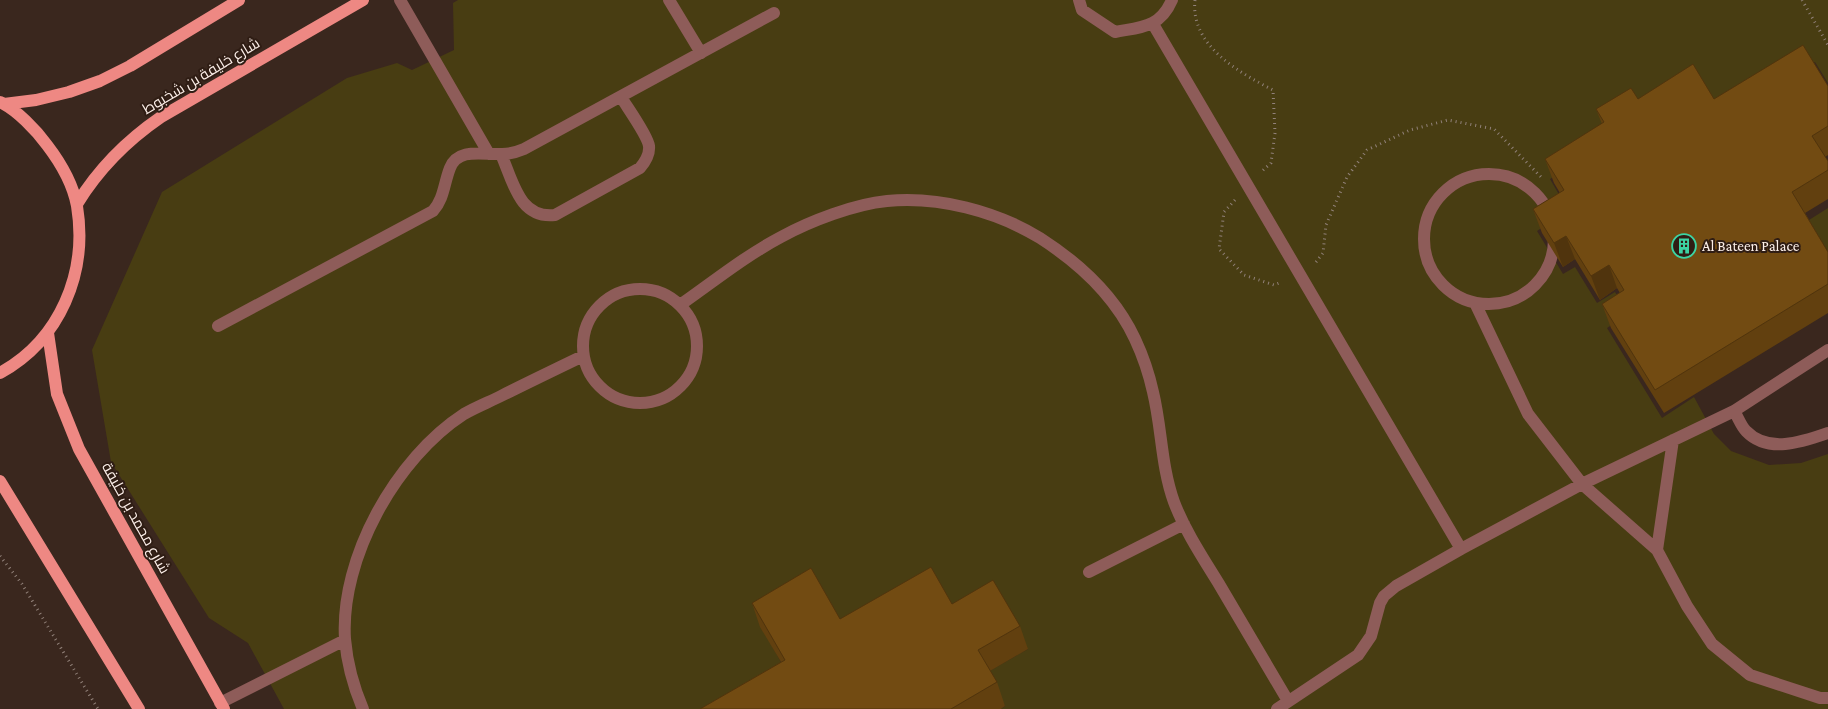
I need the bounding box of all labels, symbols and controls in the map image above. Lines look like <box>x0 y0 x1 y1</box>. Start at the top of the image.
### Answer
street label: شارع خليفة بن شخبوط <box>140 35 264 120</box>
building icon: Al Bateen Palace <box>1671 233 1697 259</box>
place label: Al Bateen Palace <box>1702 238 1800 254</box>
street label: شارع محمد بن خليفة <box>96 460 173 578</box>

